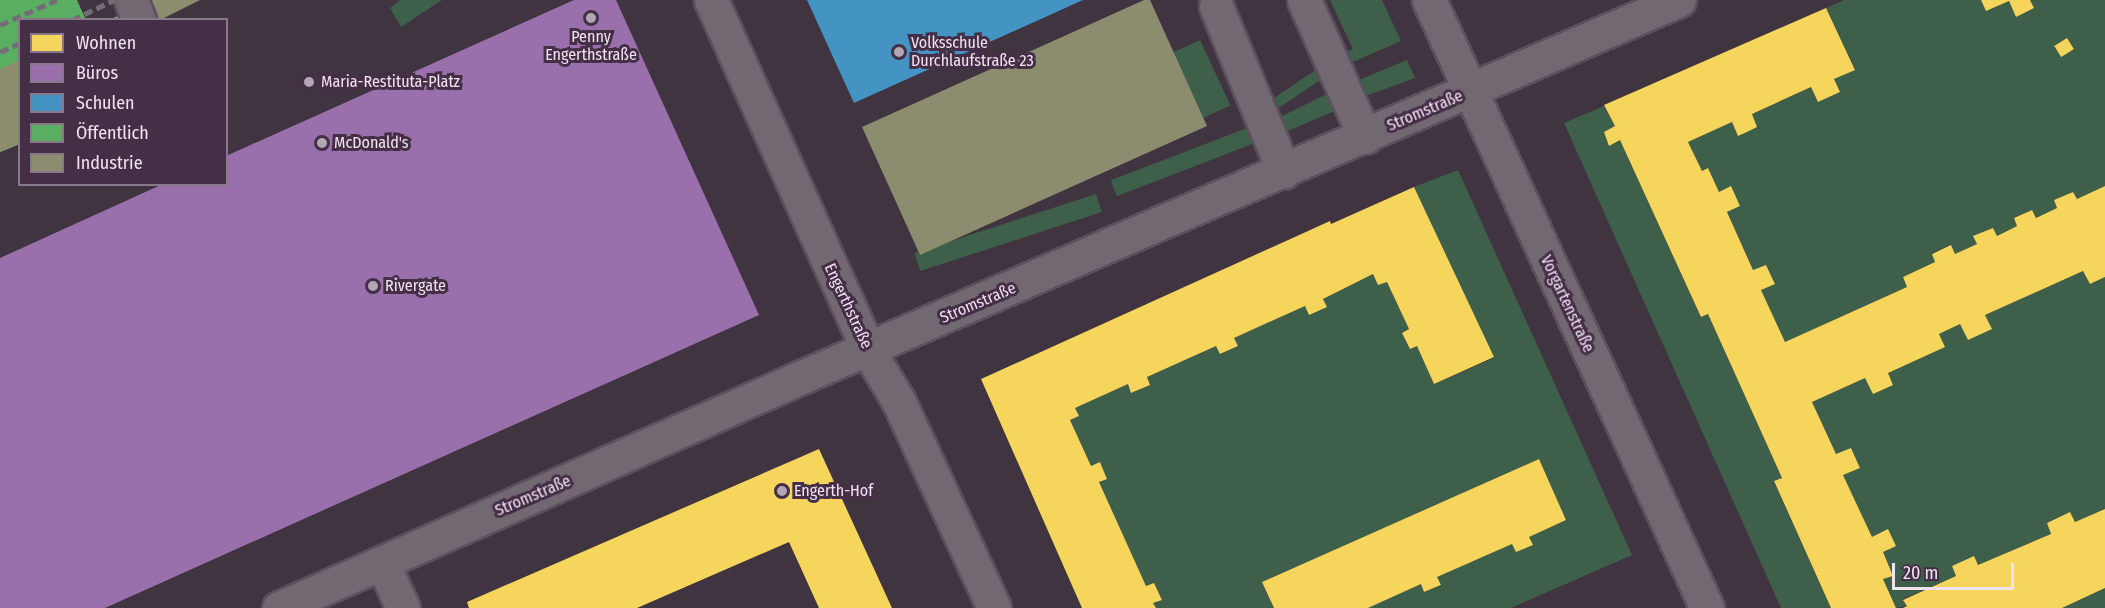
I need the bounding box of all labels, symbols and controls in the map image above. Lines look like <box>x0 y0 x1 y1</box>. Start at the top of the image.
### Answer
marker: Penny Engerthstraße <box>584 11 598 25</box>
legend <box>18 18 228 186</box>
place label: Penny Engerthstraße <box>545 27 637 65</box>
text: Wohnen <box>76 32 136 54</box>
place label: Volksschule Durchlaufstraße 23 <box>911 33 1034 71</box>
marker: Volksschule Durchlaufstraße 23 <box>892 45 906 59</box>
text: Büros <box>76 62 118 84</box>
place label: Maria-Restituta-Platz <box>321 72 460 92</box>
marker: Maria-Restituta-Platz <box>302 75 316 89</box>
street label: Stromstraße <box>1384 86 1466 136</box>
text: Schulen <box>76 92 135 114</box>
text: Öffentlich <box>76 122 149 144</box>
place label: McDonald's <box>334 133 409 153</box>
marker: McDonald's <box>315 136 329 150</box>
text: Industrie <box>76 152 143 174</box>
street label: Vorgartenstraße <box>1536 252 1598 356</box>
street label: Engerthstraße <box>820 260 876 352</box>
place label: Rivergate <box>385 276 446 296</box>
street label: Stromstraße <box>937 278 1019 328</box>
marker: Rivergate <box>366 279 380 293</box>
street label: Stromstraße <box>492 471 574 521</box>
place label: Engerth-Hof <box>794 481 873 501</box>
marker: Engerth-Hof <box>775 484 789 498</box>
scale bar <box>1895 551 2016 589</box>
text: 20 m <box>1903 562 1938 584</box>

